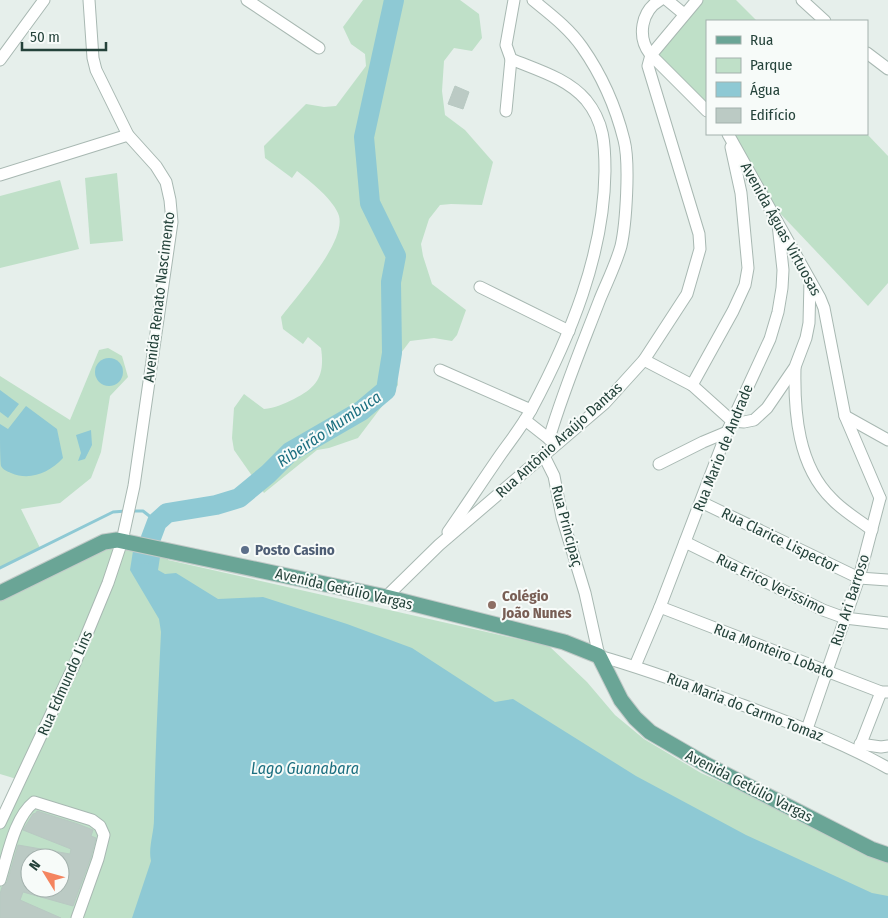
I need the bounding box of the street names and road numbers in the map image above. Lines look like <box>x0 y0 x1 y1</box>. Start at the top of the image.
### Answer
street label: Avenida Águas Virtuosas <box>737 159 825 299</box>
street label: Avenida Renato Nascimento <box>140 211 178 383</box>
street label: Rua Antônio Araújo Dantas <box>492 379 626 501</box>
street label: Rua Mario de Andrade <box>689 382 757 514</box>
street label: Rua Principaç <box>548 483 587 569</box>
street label: Rua Clarice Lispector <box>718 504 842 577</box>
street label: Rua Erico Veríssimo <box>713 550 829 618</box>
street label: Rua Ari Barroso <box>827 552 873 648</box>
street label: Avenida Getúlio Vargas <box>274 564 414 614</box>
street label: Rua Monteiro Lobato <box>711 620 837 682</box>
street label: Rua Edmundo Lins <box>34 628 96 738</box>
street label: Rua Maria do Carmo Tomaz <box>664 669 826 745</box>
street label: Avenida Getúlio Vargas <box>682 746 816 826</box>

